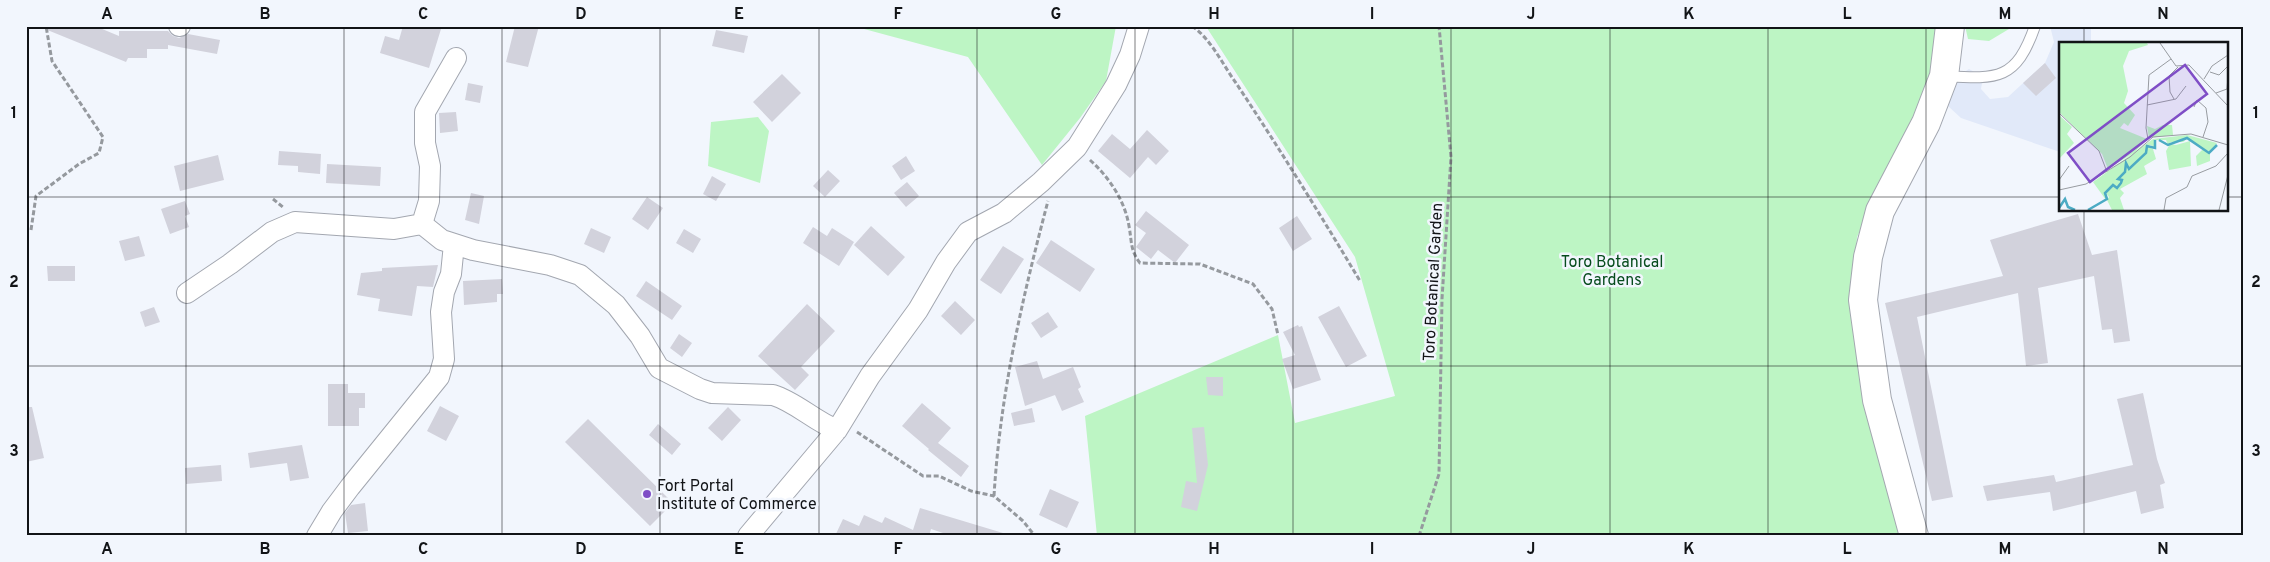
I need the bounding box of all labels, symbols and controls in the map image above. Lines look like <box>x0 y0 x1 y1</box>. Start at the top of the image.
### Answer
text: A <box>101 5 113 25</box>
text: B <box>259 5 271 25</box>
text: C <box>418 5 428 25</box>
text: D <box>575 5 587 25</box>
text: E <box>734 5 744 25</box>
text: F <box>893 5 903 25</box>
text: G <box>1051 5 1061 25</box>
text: H <box>1208 5 1220 25</box>
text: I <box>1370 5 1374 25</box>
text: J <box>1527 5 1535 25</box>
text: K <box>1683 5 1695 25</box>
text: L <box>1842 5 1852 25</box>
text: M <box>1999 5 2011 25</box>
text: N <box>2157 5 2169 25</box>
inset map <box>2059 42 2228 211</box>
text: 1 <box>11 104 17 124</box>
text: 1 <box>2253 104 2259 124</box>
street label: Toro Botanical Garden <box>1420 202 1448 362</box>
park label: Toro Botanical Gardens <box>1561 253 1663 291</box>
text: 2 <box>9 273 19 293</box>
text: 2 <box>2251 273 2261 293</box>
text: 3 <box>9 442 19 462</box>
text: 3 <box>2251 442 2261 462</box>
place label: Fort Portal Institute of Commerce <box>657 477 817 515</box>
marker: Fort Portal Institute of Commerce <box>641 488 653 500</box>
text: A <box>101 540 113 560</box>
text: B <box>259 540 271 560</box>
text: C <box>418 540 428 560</box>
text: D <box>575 540 587 560</box>
text: E <box>734 540 744 560</box>
text: F <box>893 540 903 560</box>
text: G <box>1051 540 1061 560</box>
text: H <box>1208 540 1220 560</box>
text: I <box>1370 540 1374 560</box>
text: J <box>1527 540 1535 560</box>
text: K <box>1683 540 1695 560</box>
text: L <box>1842 540 1852 560</box>
text: M <box>1999 540 2011 560</box>
text: N <box>2157 540 2169 560</box>

